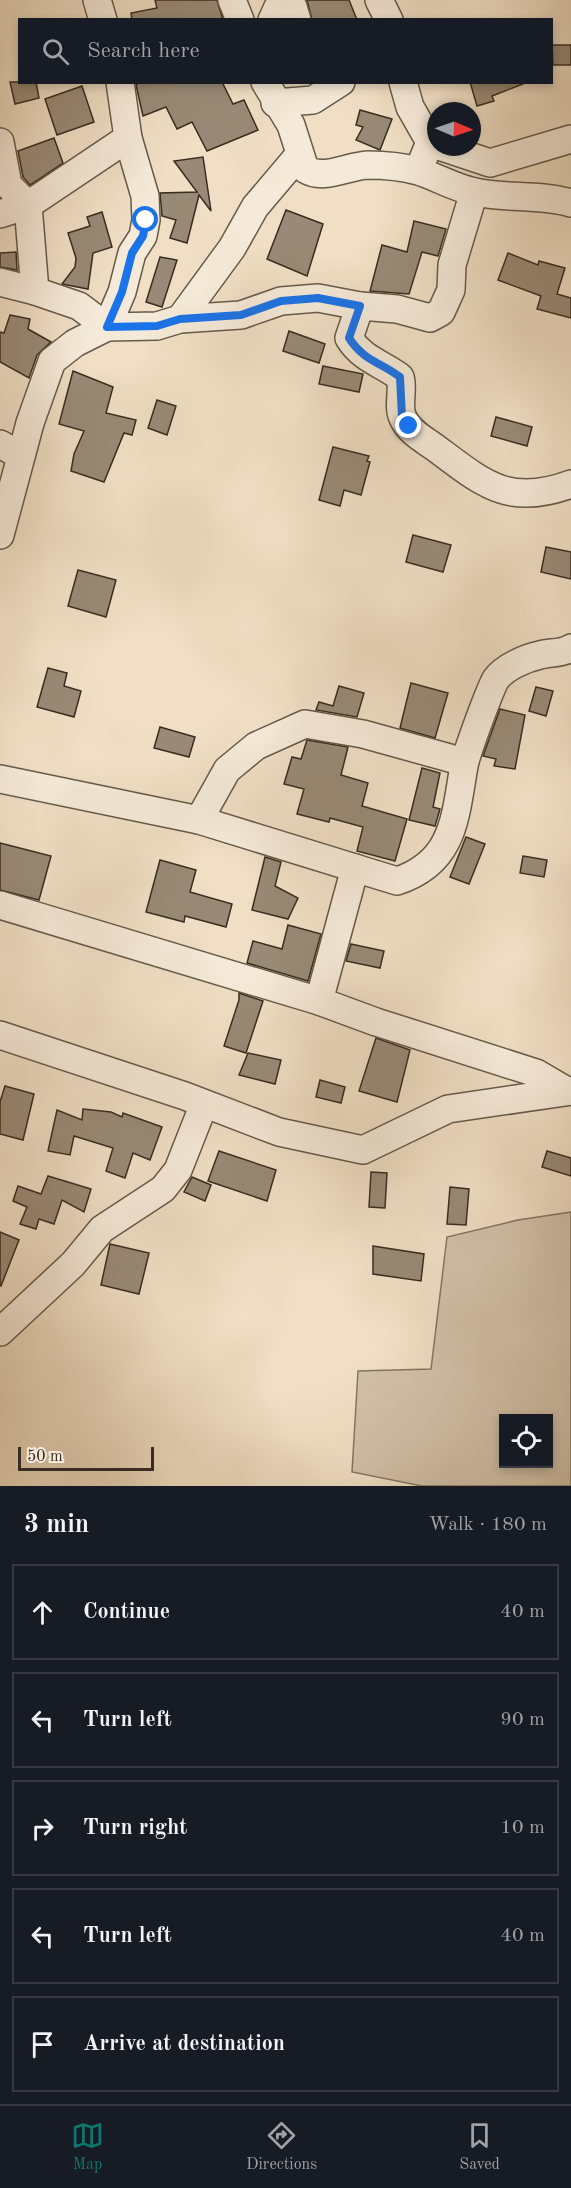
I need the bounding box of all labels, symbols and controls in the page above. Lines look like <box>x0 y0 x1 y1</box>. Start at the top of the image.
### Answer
search box <box>18 18 553 84</box>
icon: search <box>39 35 72 68</box>
text: Search here <box>87 40 200 62</box>
north arrow <box>427 102 481 156</box>
route start <box>132 206 158 232</box>
route end <box>395 412 421 438</box>
map controls <box>499 1414 553 1468</box>
button: locate <box>499 1414 553 1468</box>
scale bar <box>18 1444 154 1472</box>
text: 50 m <box>27 1449 63 1465</box>
text: 3 min <box>24 1512 89 1538</box>
text: Walk · 180 m <box>428 1515 547 1535</box>
icon: ahead <box>26 1596 59 1629</box>
text: Continue <box>83 1601 170 1623</box>
text: 40 m <box>500 1602 545 1622</box>
icon: left <box>26 1704 59 1737</box>
text: Turn left <box>83 1709 172 1731</box>
text: 90 m <box>500 1710 545 1730</box>
icon: right <box>26 1812 59 1845</box>
text: Turn right <box>83 1817 187 1839</box>
text: 10 m <box>500 1818 545 1838</box>
icon: left <box>26 1920 59 1953</box>
text: Turn left <box>83 1925 172 1947</box>
text: 40 m <box>500 1926 545 1946</box>
icon: arrive <box>26 2028 59 2061</box>
text: Arrive at destination <box>83 2033 285 2055</box>
tab: Map <box>71 2119 104 2175</box>
tab: Directions <box>246 2119 317 2175</box>
tab: Saved <box>459 2119 500 2175</box>

